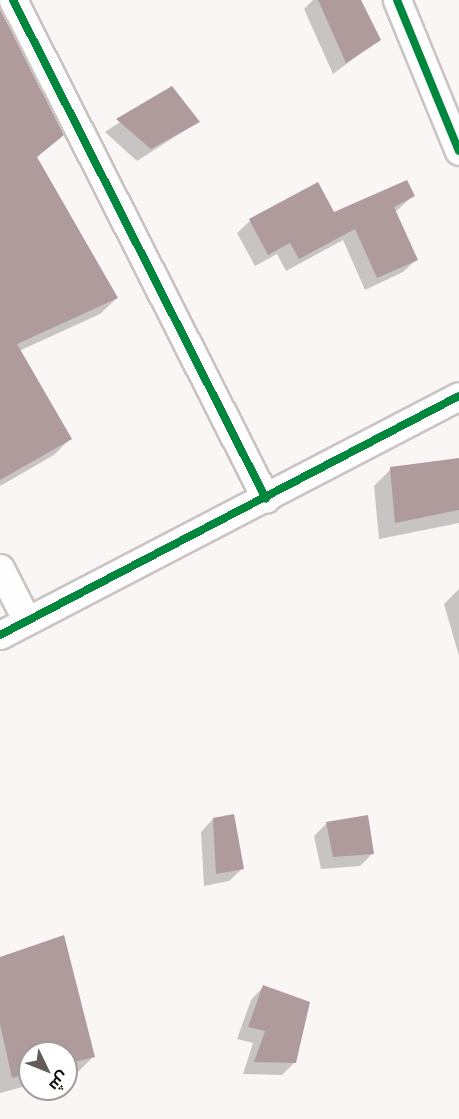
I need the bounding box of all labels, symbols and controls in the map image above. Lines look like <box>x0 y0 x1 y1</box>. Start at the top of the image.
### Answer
north arrow <box>18 1041 78 1101</box>
text: ش <box>45 1068 74 1096</box>

